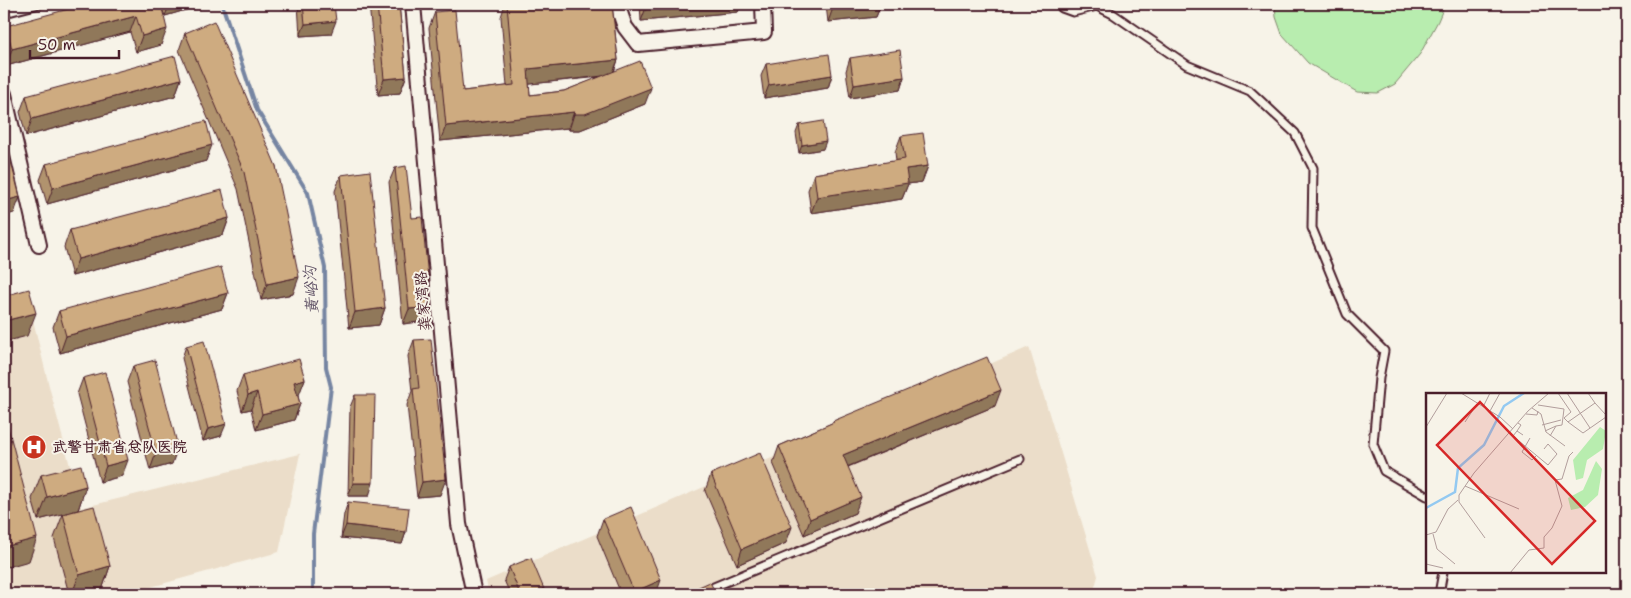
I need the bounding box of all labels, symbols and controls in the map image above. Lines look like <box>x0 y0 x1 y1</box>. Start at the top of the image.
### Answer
scale bar <box>30 28 119 60</box>
text: 50 m <box>38 35 76 55</box>
water label: 黄峪沟 <box>299 263 323 315</box>
street label: 龚家湾路 <box>410 270 436 332</box>
inset map <box>1426 393 1606 573</box>
hospital icon: 武警甘肃省总队医院 <box>21 434 47 460</box>
place label: 武警甘肃省总队医院 <box>52 437 187 457</box>

